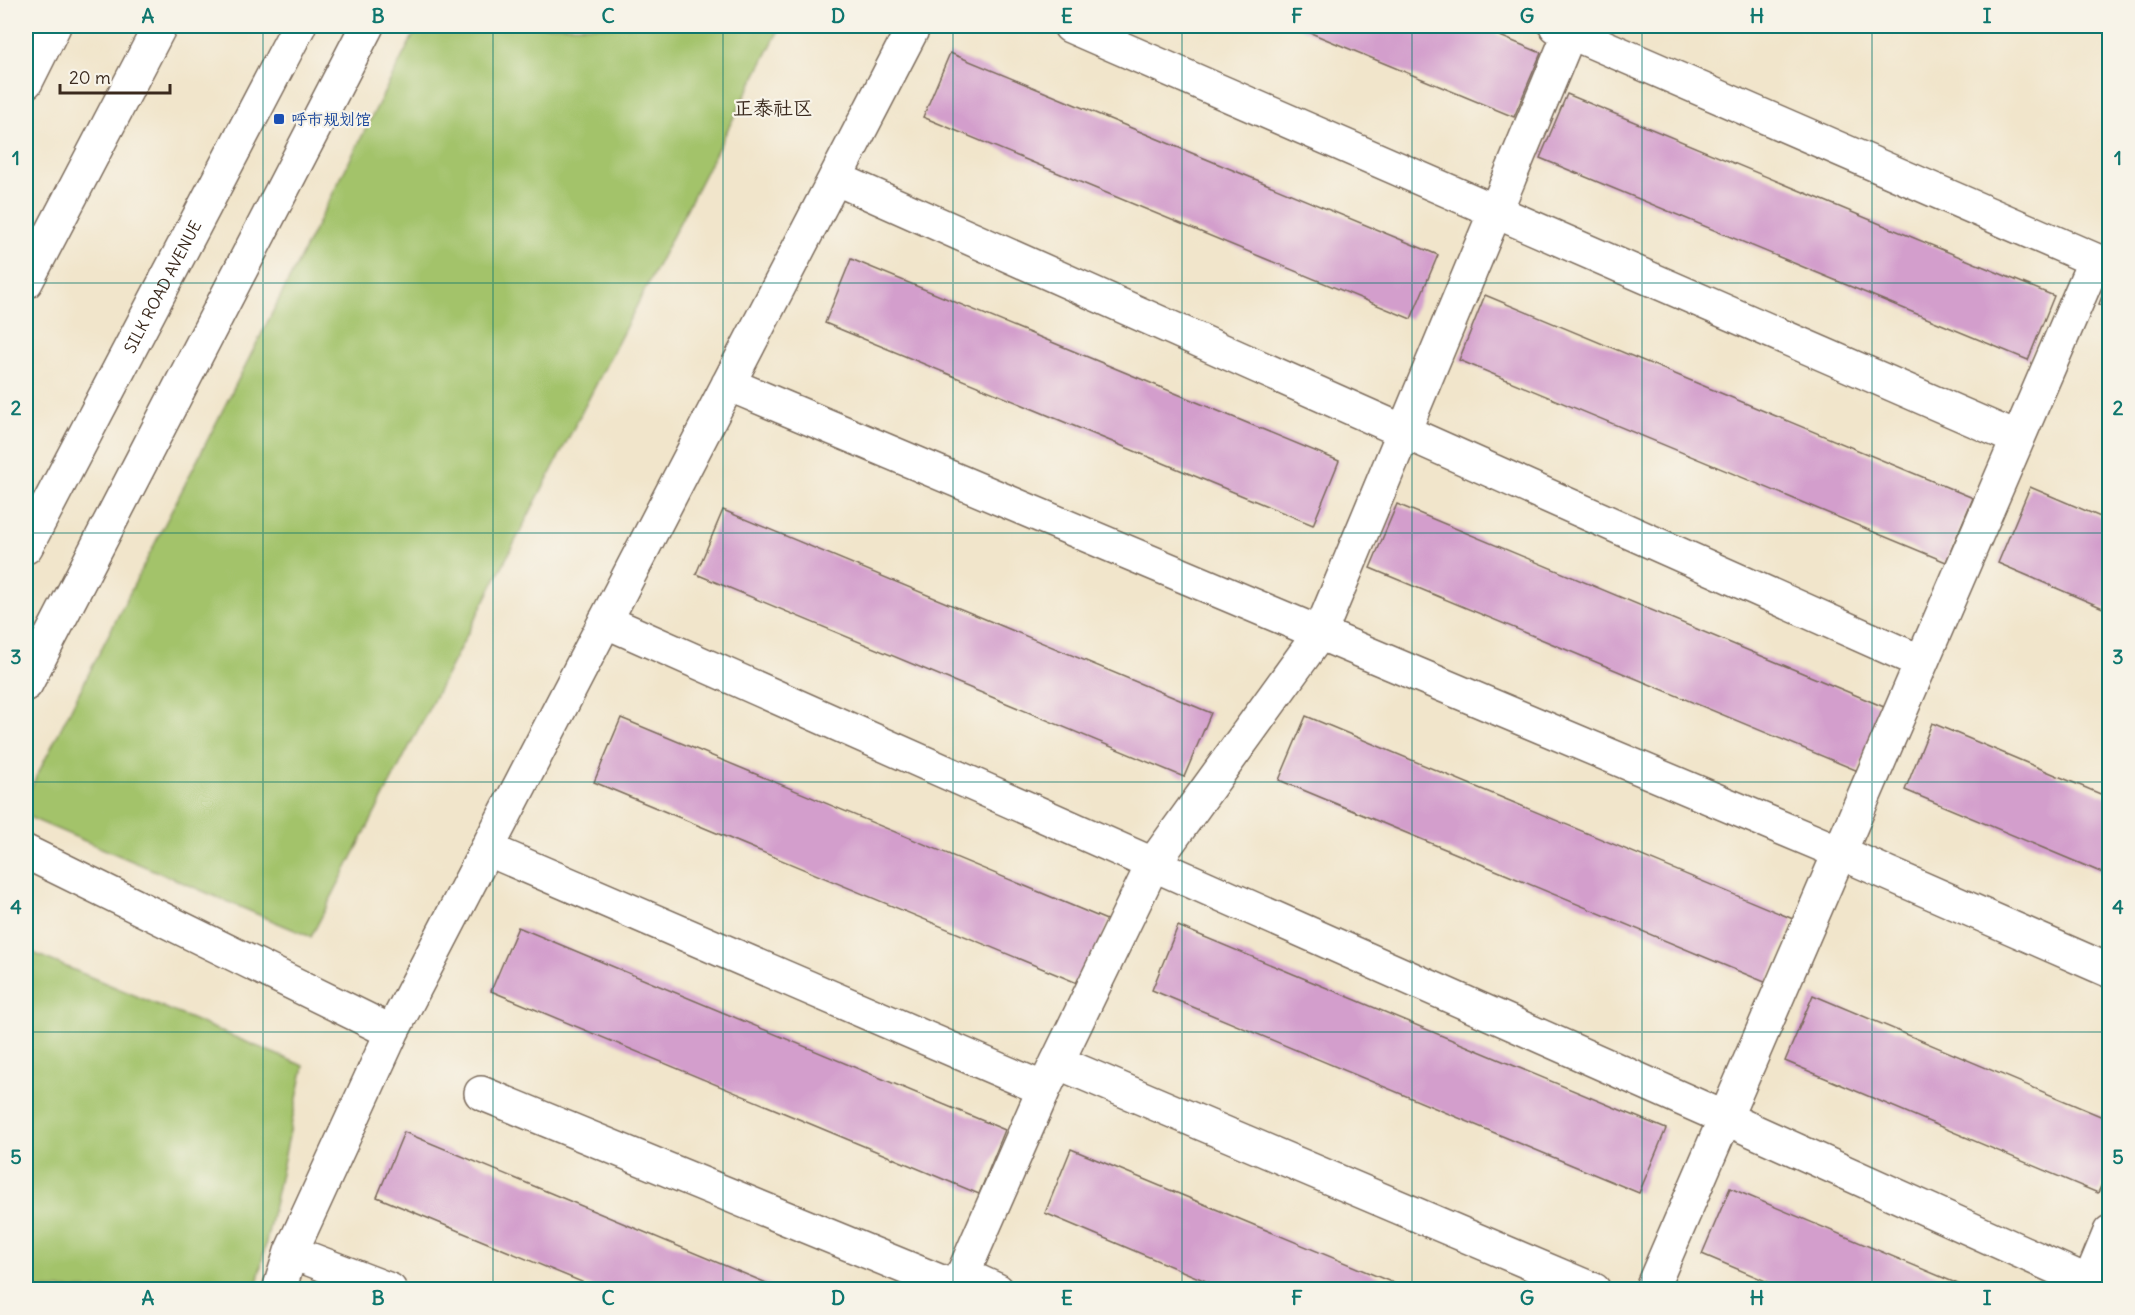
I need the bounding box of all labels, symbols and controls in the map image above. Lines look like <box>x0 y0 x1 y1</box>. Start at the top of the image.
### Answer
text: A <box>142 3 155 28</box>
text: B <box>371 3 385 28</box>
text: C <box>601 3 615 28</box>
text: D <box>831 3 845 28</box>
text: E <box>1061 3 1073 28</box>
text: F <box>1291 3 1303 28</box>
text: G <box>1520 3 1534 28</box>
text: H <box>1750 3 1764 28</box>
text: I <box>1983 3 1992 28</box>
scale bar <box>60 57 170 95</box>
text: 20 m <box>69 66 111 89</box>
district label: 正泰社区 <box>733 95 813 120</box>
place label: 呼市规划馆 <box>291 109 371 129</box>
marker: 呼市规划馆 <box>272 112 286 126</box>
text: 1 <box>12 145 20 170</box>
text: 1 <box>2114 145 2122 170</box>
street label: SILK ROAD AVENUE <box>120 217 205 356</box>
text: 2 <box>11 395 22 420</box>
text: 2 <box>2113 395 2124 420</box>
text: 3 <box>10 644 22 669</box>
text: 3 <box>2112 644 2124 669</box>
text: 4 <box>10 894 22 919</box>
text: 4 <box>2112 894 2124 919</box>
text: 5 <box>10 1144 22 1169</box>
text: 5 <box>2112 1144 2124 1169</box>
text: A <box>142 1285 155 1310</box>
text: B <box>371 1285 385 1310</box>
text: C <box>601 1285 615 1310</box>
text: D <box>831 1285 845 1310</box>
text: E <box>1061 1285 1073 1310</box>
text: F <box>1291 1285 1303 1310</box>
text: G <box>1520 1285 1534 1310</box>
text: H <box>1750 1285 1764 1310</box>
text: I <box>1983 1285 1992 1310</box>

